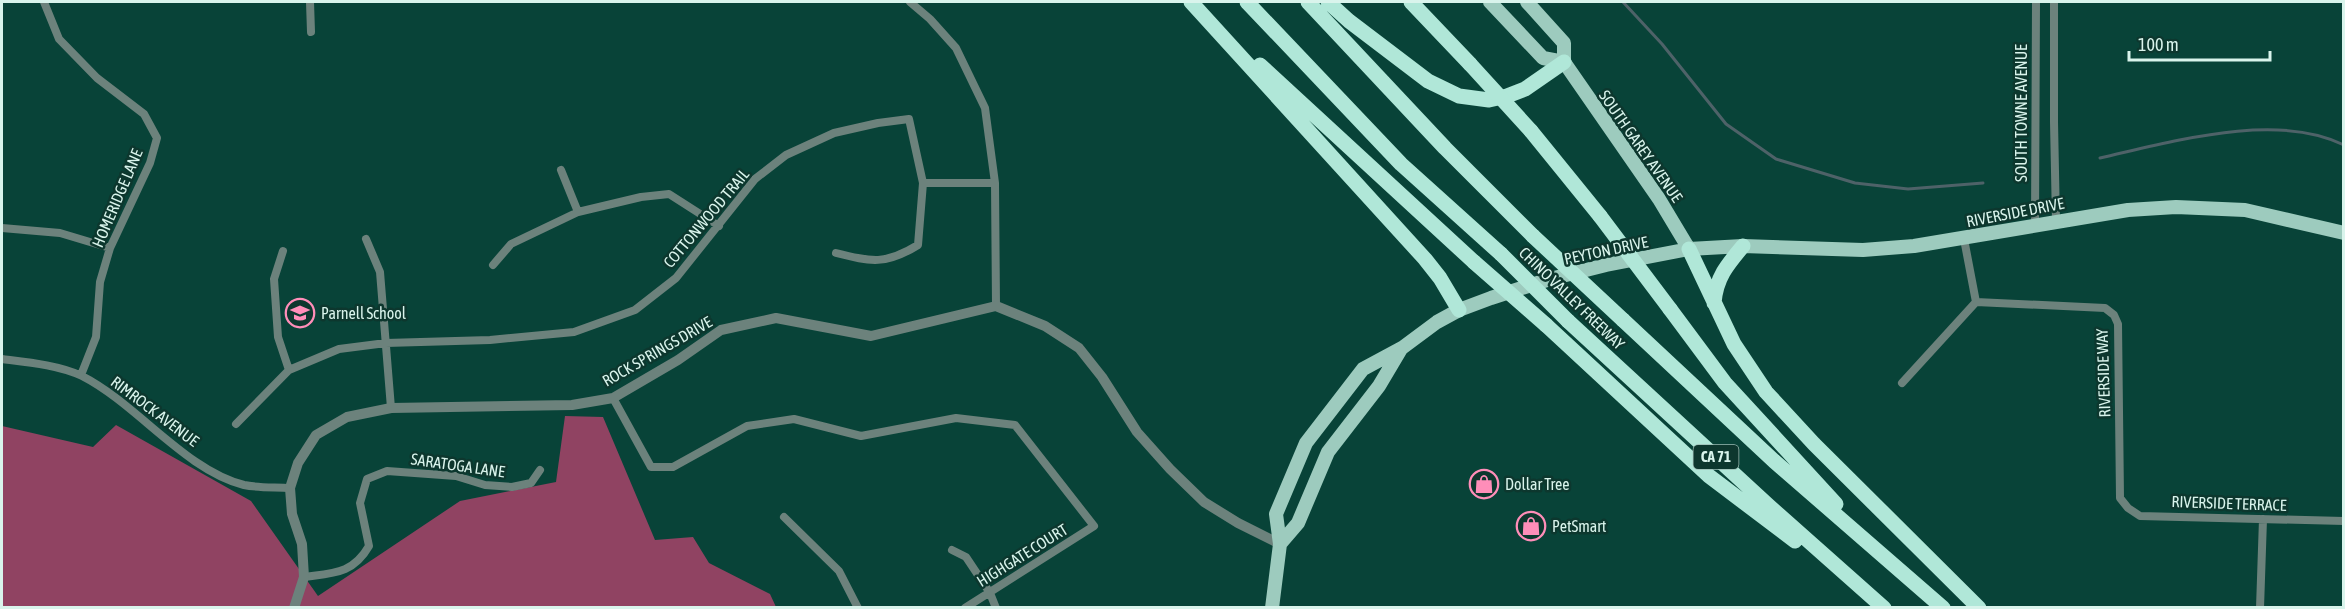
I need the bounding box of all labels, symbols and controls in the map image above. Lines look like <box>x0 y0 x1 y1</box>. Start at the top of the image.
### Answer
scale bar <box>2129 24 2270 62</box>
text: 100 m <box>2138 34 2179 55</box>
street label: SOUTH TOWNE AVENUE <box>2012 44 2030 182</box>
street label: SOUTH GAREY AVENUE <box>1596 87 1686 206</box>
street label: HOMERIDGE LANE <box>88 146 146 250</box>
street label: COTTONWOOD TRAIL <box>660 165 753 271</box>
street label: RIVERSIDE DRIVE <box>1965 194 2066 230</box>
street label: PEYTON DRIVE <box>1562 232 1650 268</box>
street label: CHINO VALLEY FREEWAY <box>1516 243 1629 353</box>
school or university icon: Parnell School <box>284 297 316 329</box>
place label: Parnell School <box>321 304 407 322</box>
street label: ROCK SPRINGS DRIVE <box>599 312 715 390</box>
street label: RIVERSIDE WAY <box>2092 327 2114 418</box>
street label: RIMROCK AVENUE <box>108 372 203 450</box>
road number: CA 71 <box>1694 445 1738 469</box>
street label: SARATOGA LANE <box>410 450 506 481</box>
shop icon: Dollar Tree <box>1468 468 1500 500</box>
place label: Dollar Tree <box>1505 475 1570 493</box>
street label: RIVERSIDE TERRACE <box>2171 492 2287 514</box>
shop icon: PetSmart <box>1515 510 1547 542</box>
place label: PetSmart <box>1552 517 1607 535</box>
street label: HIGHGATE COURT <box>973 520 1071 590</box>

